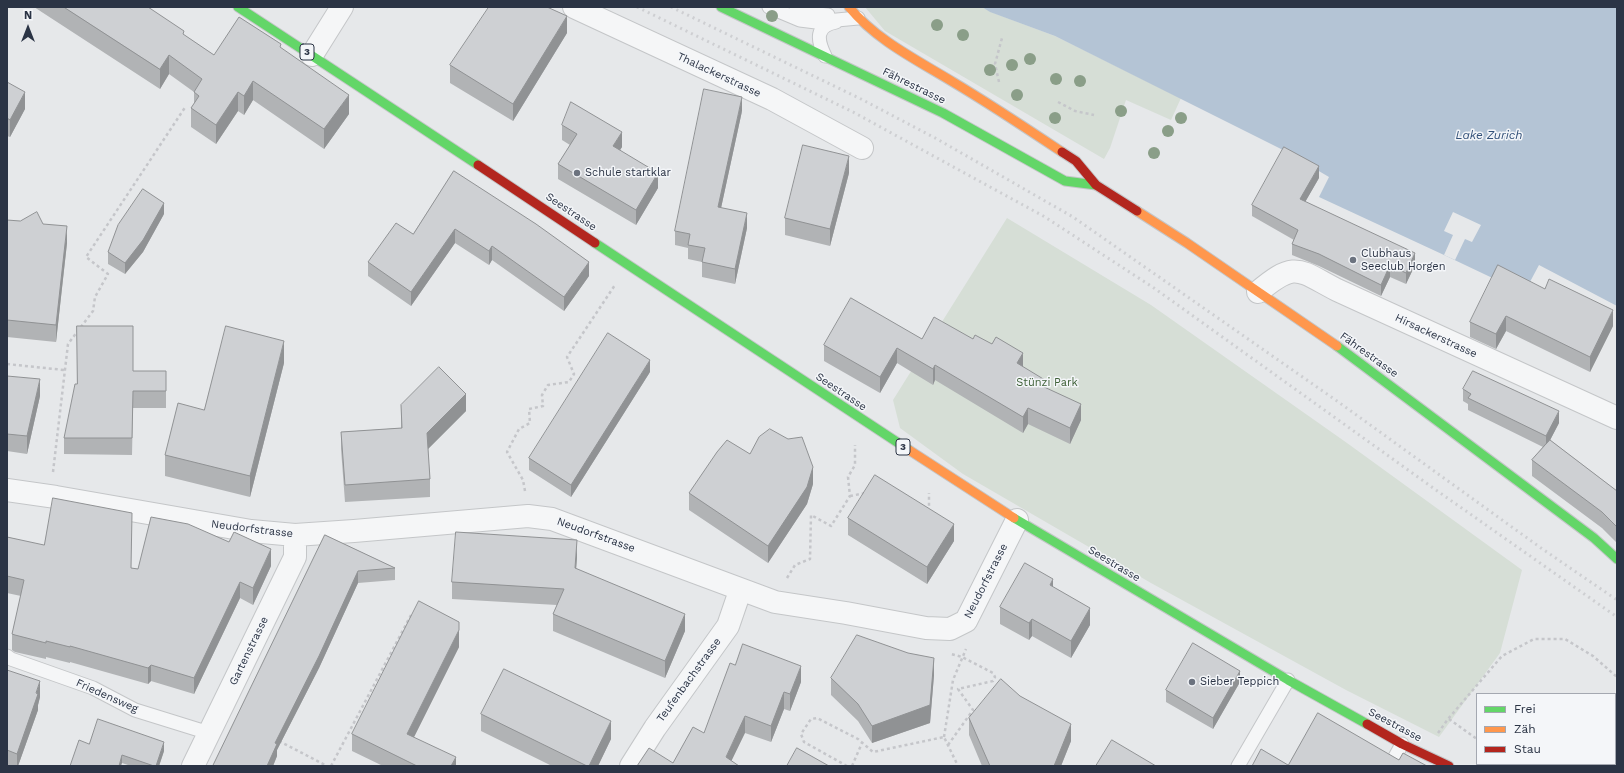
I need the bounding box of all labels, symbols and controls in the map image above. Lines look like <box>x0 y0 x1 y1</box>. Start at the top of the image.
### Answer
north arrow <box>8 8 48 48</box>
text: N <box>24 9 32 22</box>
road number: 3 <box>300 44 314 60</box>
street label: Thalackerstrasse <box>675 50 763 100</box>
street label: Fährestrasse <box>880 65 948 107</box>
water label: Lake Zurich <box>1456 128 1522 142</box>
place label: Schule startklar <box>585 166 671 180</box>
marker: Schule startklar <box>572 168 582 178</box>
street label: Seestrasse <box>543 190 599 234</box>
place label: Clubhaus Seeclub Horgen <box>1361 247 1446 273</box>
marker: Clubhaus Seeclub Horgen <box>1348 255 1358 265</box>
street label: Hirsackerstrasse <box>1393 311 1479 361</box>
street label: Fährestrasse <box>1337 329 1401 381</box>
street label: Seestrasse <box>813 370 869 414</box>
park label: Stünzi Park <box>1016 376 1078 390</box>
road number: 3 <box>896 439 910 455</box>
street label: Neudorfstrasse <box>555 515 637 555</box>
street label: Neudorfstrasse <box>210 517 294 541</box>
street label: Neudorfstrasse <box>961 541 1011 621</box>
street label: Seestrasse <box>1085 543 1143 585</box>
street label: Gartenstrasse <box>227 614 271 688</box>
street label: Teufenbachstrasse <box>654 635 724 725</box>
place label: Sieber Teppich <box>1200 675 1279 689</box>
street label: Friedensweg <box>74 676 140 716</box>
marker: Sieber Teppich <box>1187 677 1197 687</box>
legend <box>1476 693 1616 765</box>
text: Frei <box>1514 702 1536 716</box>
street label: Seestrasse <box>1366 705 1424 745</box>
text: Zäh <box>1514 722 1536 736</box>
text: Stau <box>1514 742 1541 756</box>

